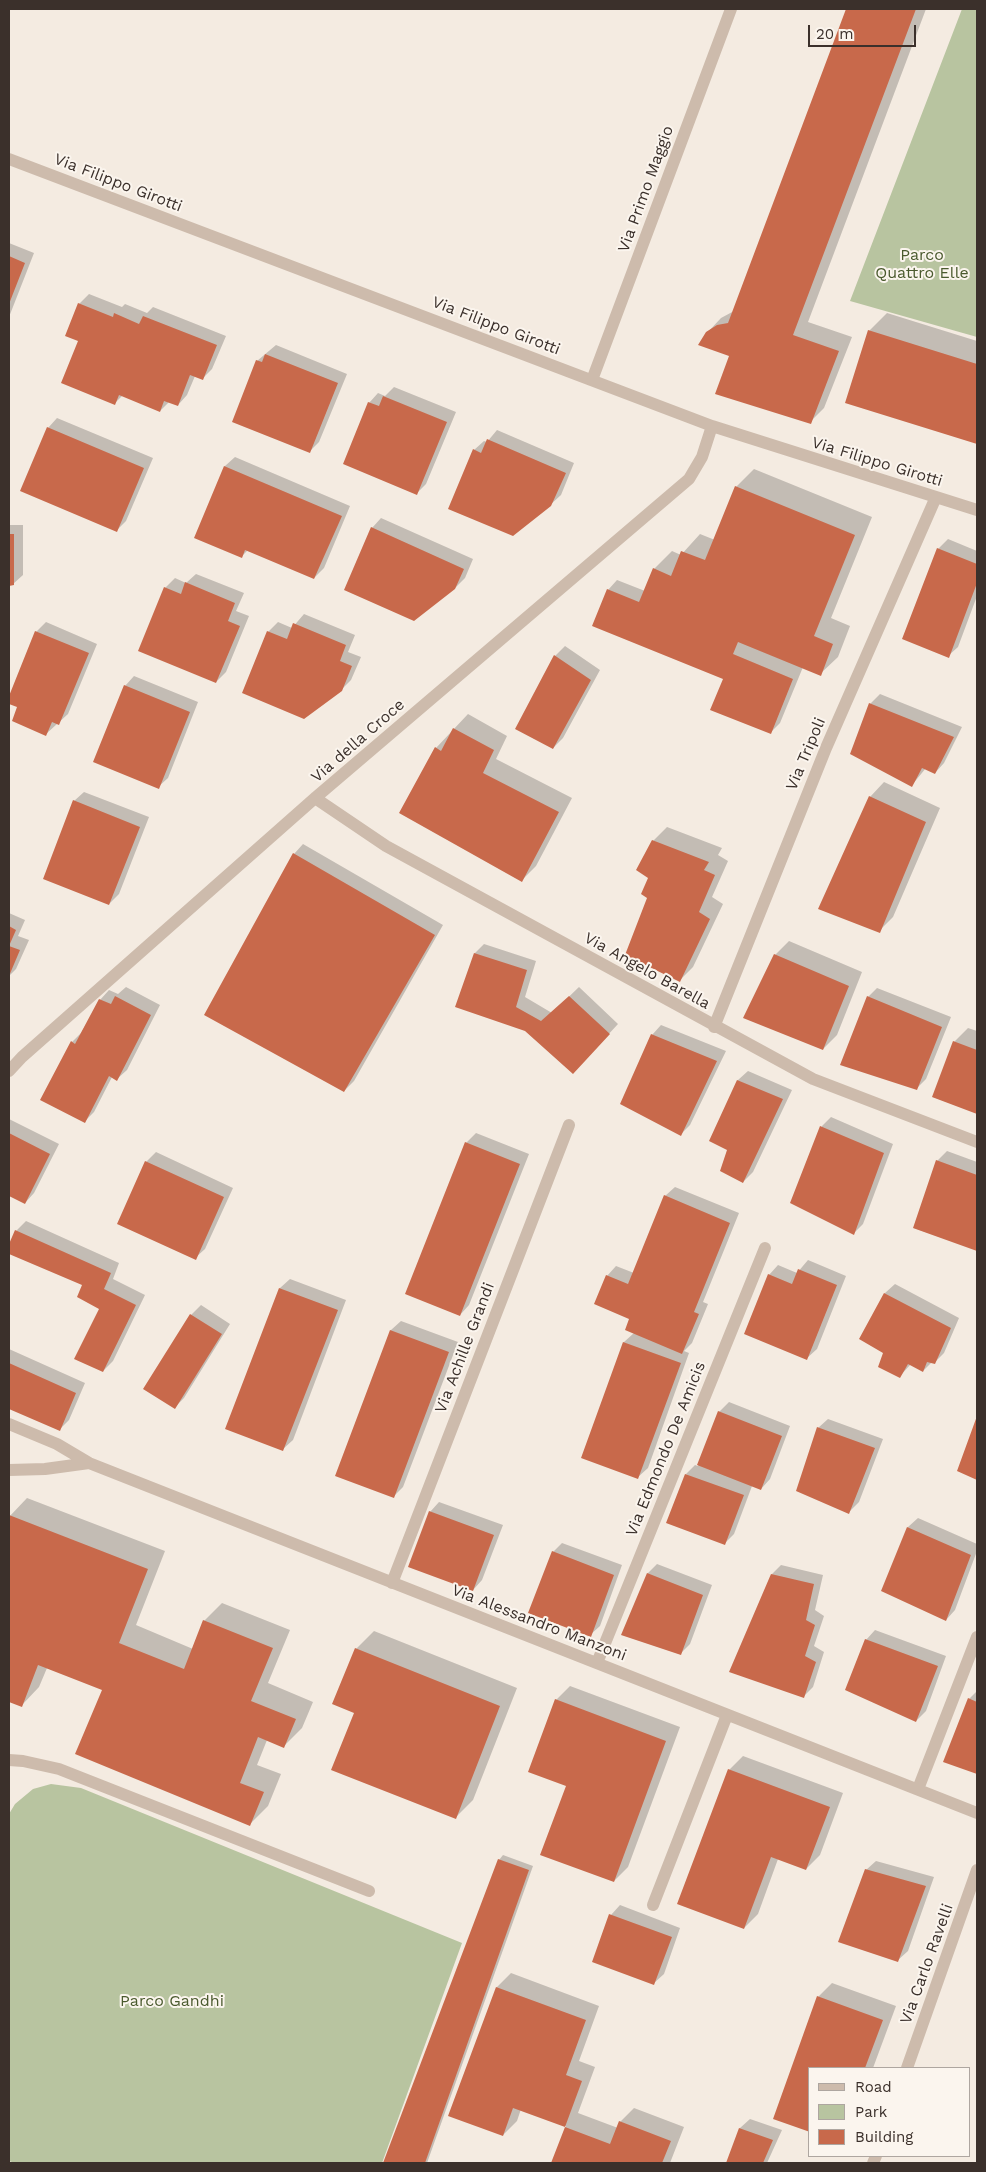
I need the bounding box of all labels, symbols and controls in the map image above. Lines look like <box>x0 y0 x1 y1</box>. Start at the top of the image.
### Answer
scale bar <box>811 15 918 47</box>
text: 20 m <box>816 25 854 43</box>
street label: Via Primo Maggio <box>614 123 678 255</box>
street label: Via Filippo Girotti <box>51 150 185 216</box>
park label: Parco Quattro Elle <box>875 245 969 283</box>
street label: Via Filippo Girotti <box>429 293 563 359</box>
street label: Via Filippo Girotti <box>809 433 945 491</box>
street label: Via della Croce <box>307 695 409 787</box>
street label: Via Tripoli <box>782 715 830 793</box>
street label: Via Angelo Barella <box>581 928 713 1014</box>
street label: Via Achille Grandi <box>431 1280 499 1416</box>
street label: Via Edmondo De Amicis <box>622 1359 710 1539</box>
street label: Via Alessandro Manzoni <box>449 1581 629 1665</box>
street label: Via Carlo Ravelli <box>896 1901 958 2027</box>
park label: Parco Gandhi <box>120 1991 224 2011</box>
legend <box>808 2067 971 2157</box>
text: Road <box>855 2078 892 2096</box>
text: Park <box>855 2103 887 2121</box>
text: Building <box>855 2128 913 2146</box>

